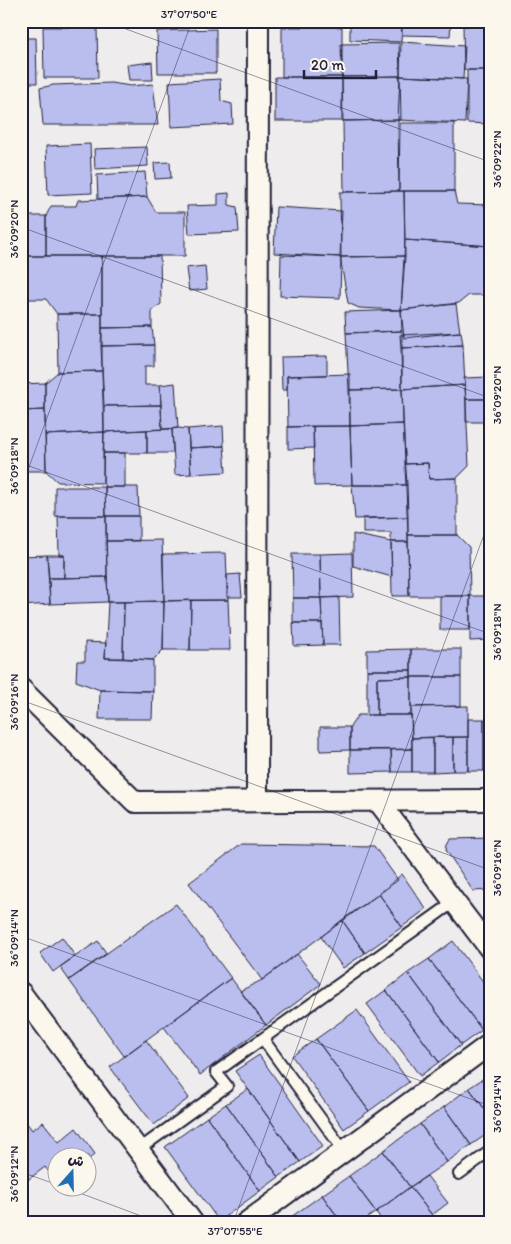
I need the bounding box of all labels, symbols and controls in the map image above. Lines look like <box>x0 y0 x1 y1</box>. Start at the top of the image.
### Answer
text: 37°07'50"E <box>161 7 218 21</box>
scale bar <box>304 48 376 80</box>
text: 20 m <box>311 56 345 74</box>
text: 36°09'22"N <box>490 130 504 188</box>
text: 36°09'20"N <box>7 200 21 258</box>
text: 36°09'20"N <box>490 366 504 424</box>
text: 36°09'18"N <box>7 438 21 494</box>
text: 36°09'18"N <box>490 604 504 660</box>
text: 36°09'16"N <box>7 674 21 730</box>
text: 36°09'16"N <box>490 840 504 896</box>
text: 36°09'14"N <box>7 909 21 967</box>
text: 36°09'14"N <box>490 1075 504 1133</box>
text: 36°09'12"N <box>7 1146 21 1202</box>
north arrow <box>48 1146 98 1196</box>
text: ش <box>66 1150 86 1171</box>
text: 37°07'55"E <box>207 1224 263 1238</box>

